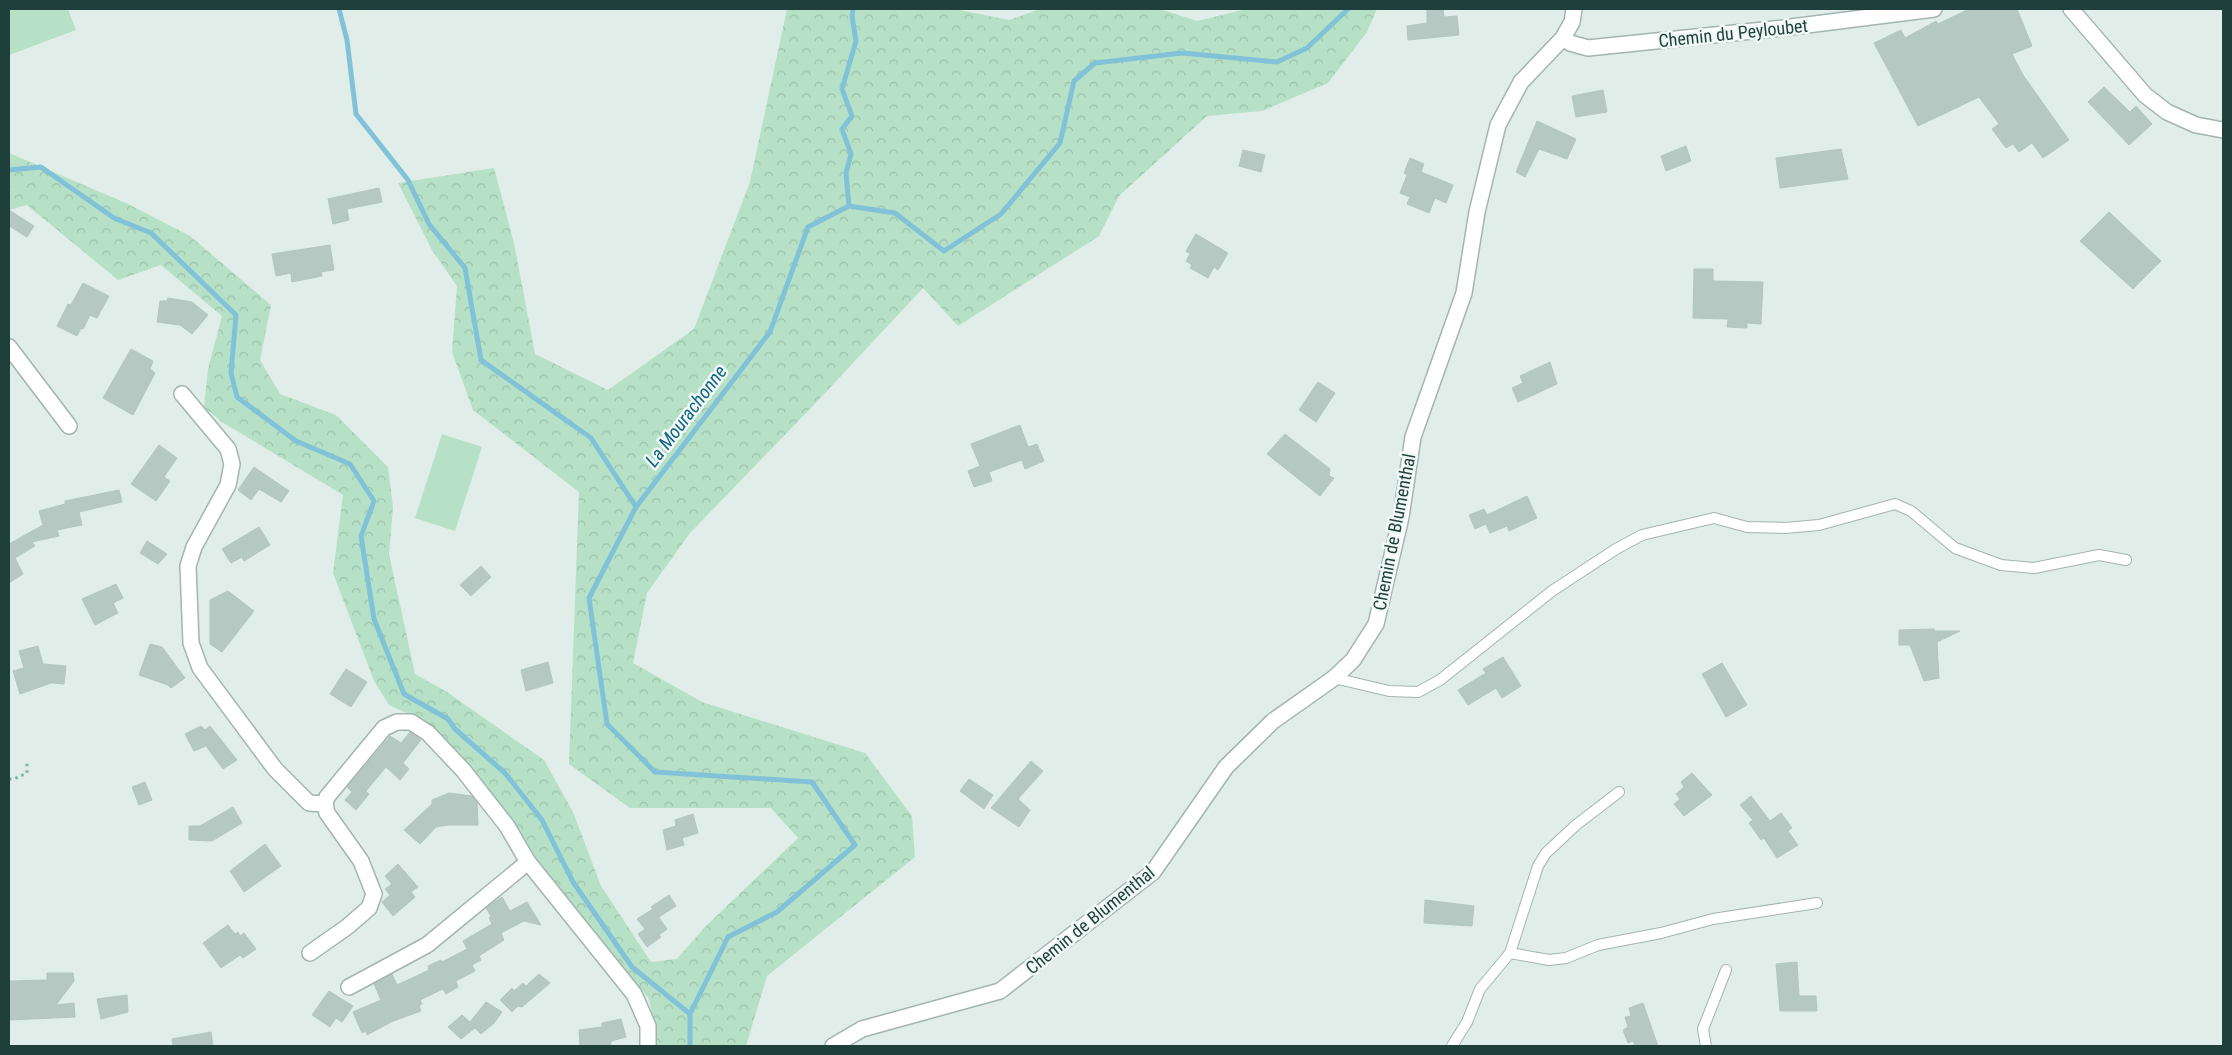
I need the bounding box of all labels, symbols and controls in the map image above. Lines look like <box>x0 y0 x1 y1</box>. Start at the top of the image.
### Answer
street label: Chemin du Peyloubet <box>1657 15 1809 51</box>
water label: La Mourachonne <box>640 361 732 471</box>
street label: Chemin de Blumenthal <box>1368 452 1420 612</box>
street label: Chemin de Blumenthal <box>1021 862 1159 978</box>

